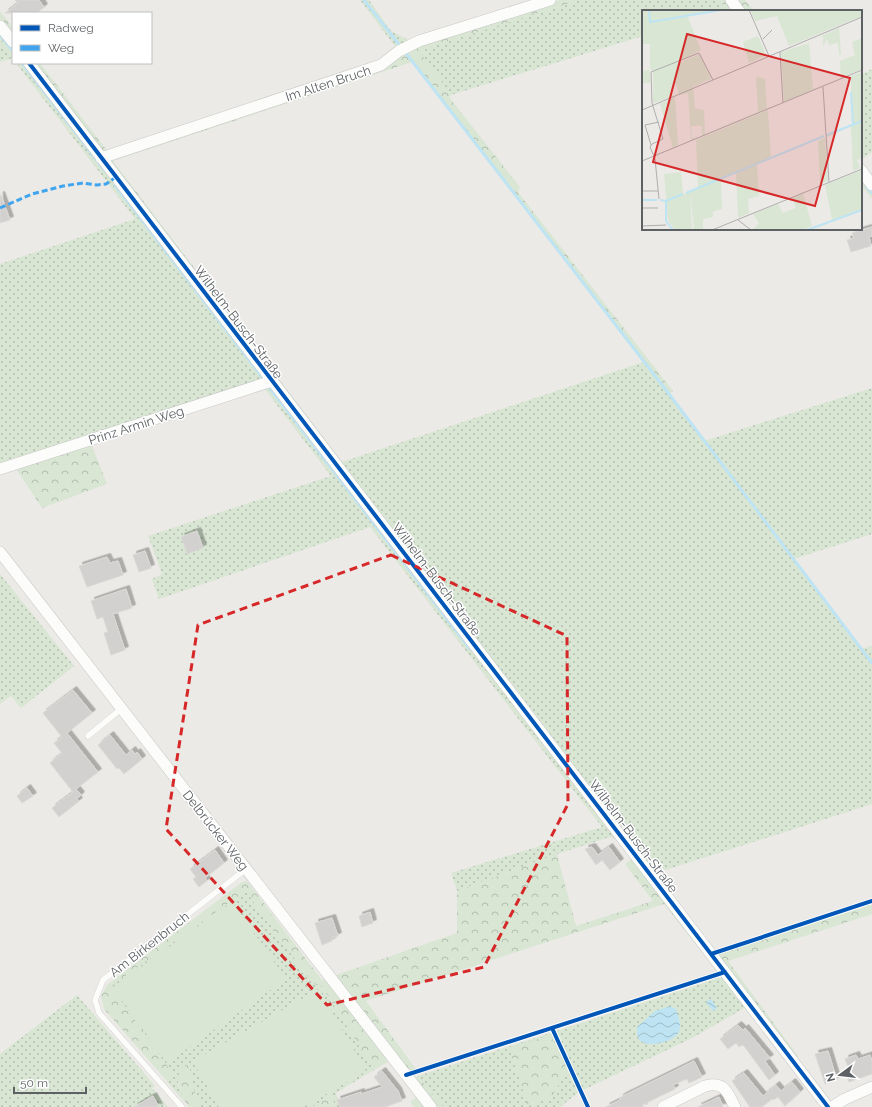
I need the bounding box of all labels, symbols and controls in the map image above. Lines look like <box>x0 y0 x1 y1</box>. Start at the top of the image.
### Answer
inset map <box>642 10 862 230</box>
legend <box>12 12 152 64</box>
text: Radweg <box>48 21 94 35</box>
text: Weg <box>48 41 74 55</box>
street label: Im Alten Bruch <box>284 63 373 104</box>
street label: Wilhelm-Busch-Straße <box>191 263 286 382</box>
street label: Prinz Armin Weg <box>87 403 186 448</box>
street label: Wilhelm-Busch-Straße <box>389 520 484 639</box>
street label: Wilhelm-Busch-Straße <box>586 777 681 896</box>
street label: Delbrücker Weg <box>180 787 252 873</box>
street label: Am Birkenbruch <box>107 909 192 980</box>
north arrow <box>820 1055 860 1095</box>
scale bar <box>14 1069 86 1095</box>
text: N <box>823 1072 838 1083</box>
text: 50 m <box>20 1076 48 1090</box>

